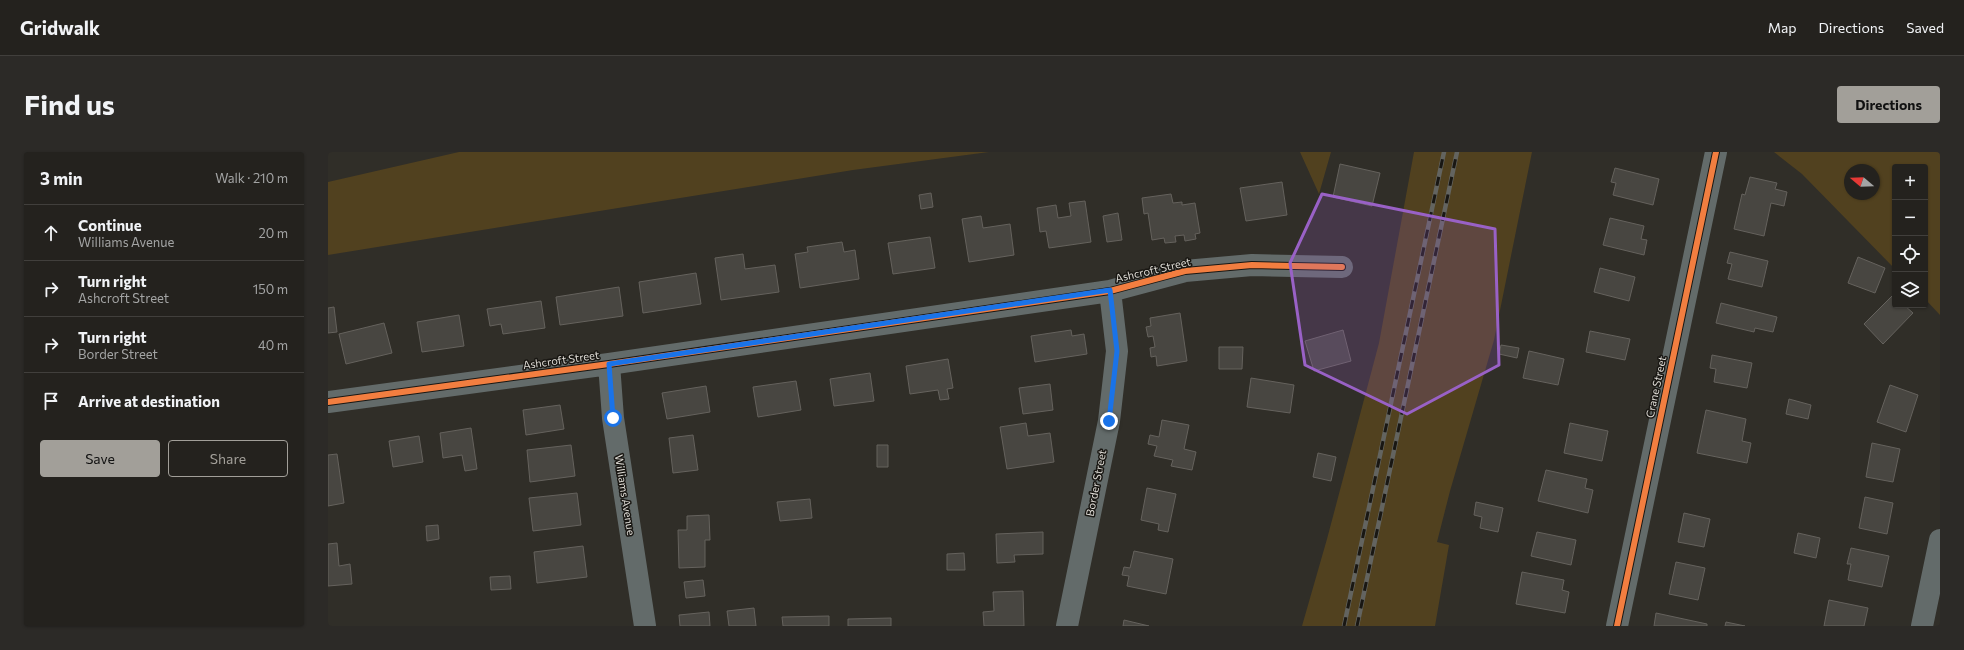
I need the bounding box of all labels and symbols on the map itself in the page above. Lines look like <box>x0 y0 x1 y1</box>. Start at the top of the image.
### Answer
north arrow <box>1844 164 1880 200</box>
street label: Ashcroft Street <box>1114 254 1192 285</box>
street label: Ashcroft Street <box>522 348 600 371</box>
street label: Crane Street <box>1643 354 1669 419</box>
route start <box>604 409 622 427</box>
route end <box>1100 412 1118 430</box>
street label: Border Street <box>1083 448 1108 517</box>
street label: Williams Avenue <box>613 454 638 536</box>

